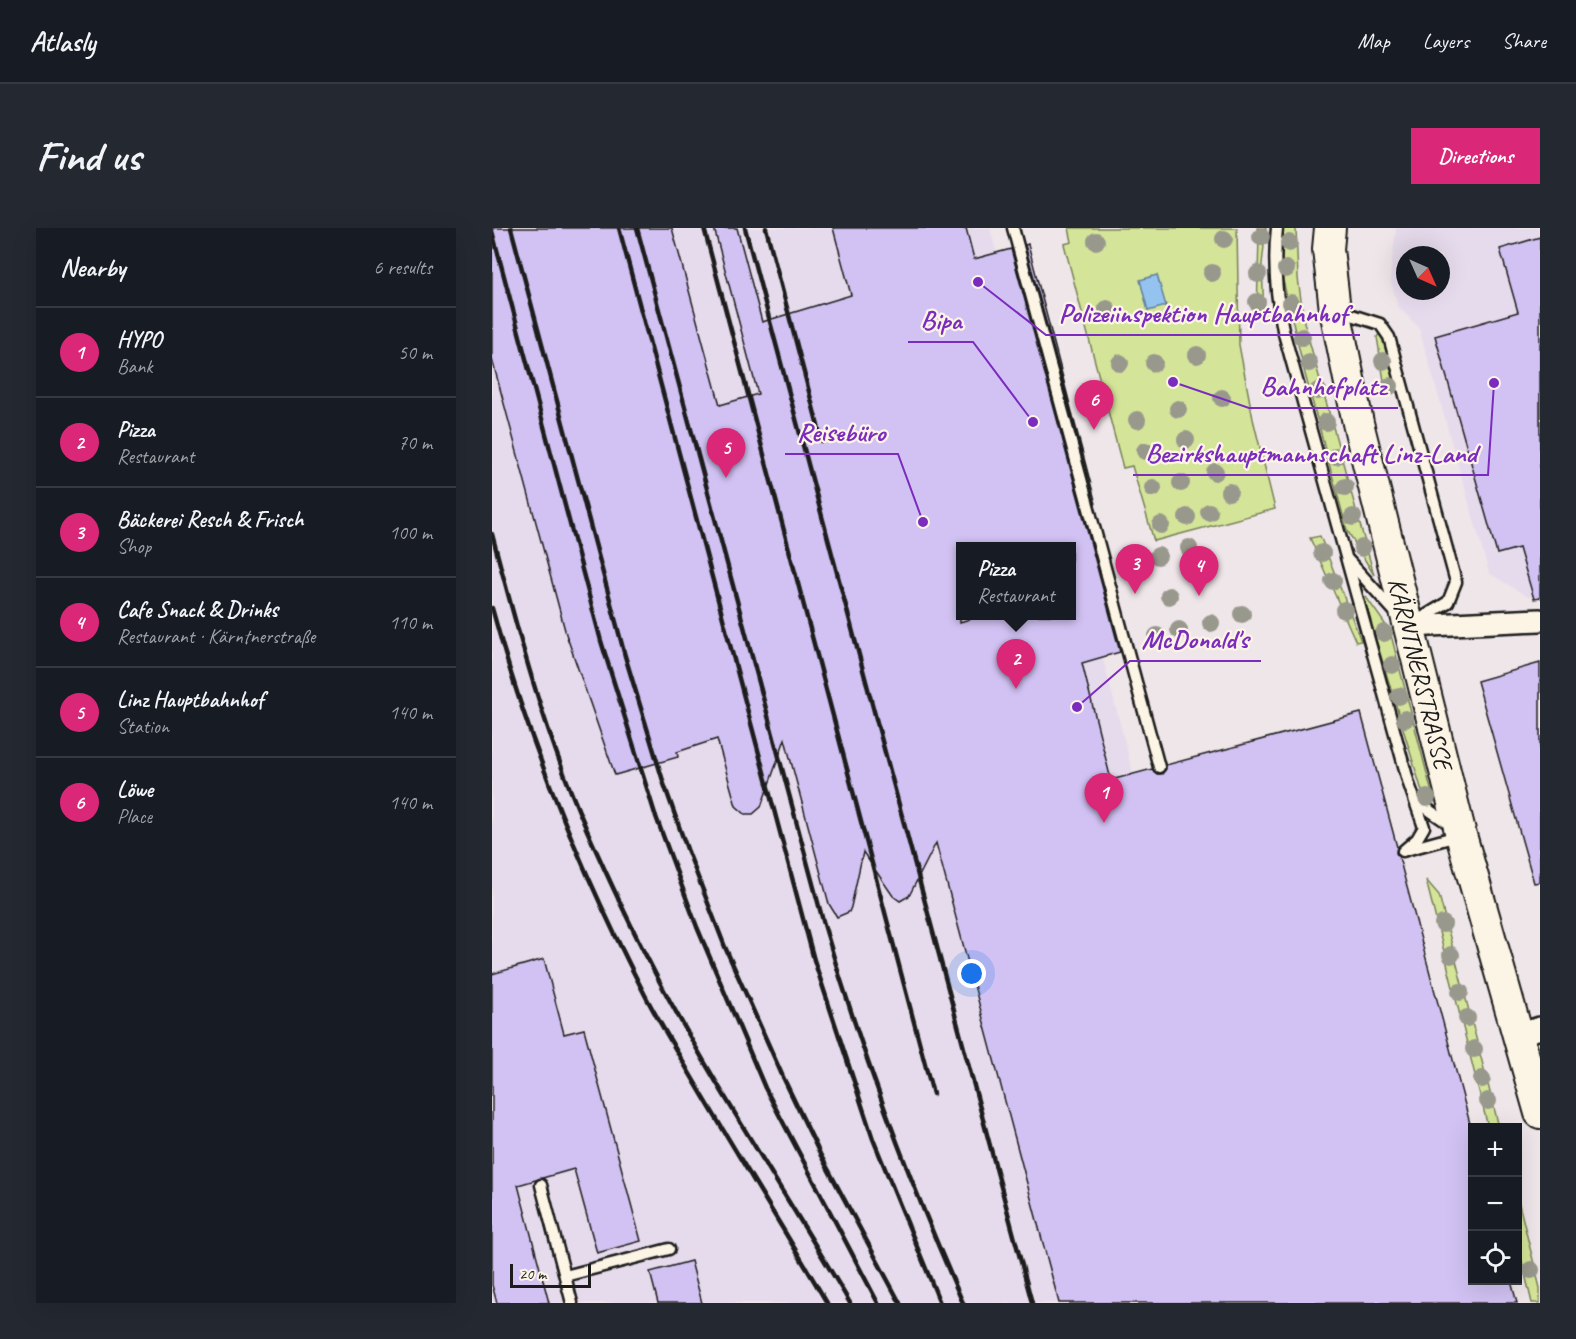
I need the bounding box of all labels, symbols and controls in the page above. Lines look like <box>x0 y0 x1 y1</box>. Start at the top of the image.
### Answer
text: Atlasly <box>30 24 95 59</box>
text: Map <box>1357 28 1390 54</box>
text: Layers <box>1423 28 1469 54</box>
text: Share <box>1502 28 1546 54</box>
button: Directions <box>1411 128 1540 184</box>
text: Find us <box>36 130 141 183</box>
north arrow <box>1396 246 1450 300</box>
text: Nearby <box>60 251 125 284</box>
text: 6 results <box>373 255 432 280</box>
callout: Polizeiinspektion Hauptbahnhof <box>1046 290 1360 335</box>
text: Polizeiinspektion Hauptbahnhof <box>1059 296 1354 330</box>
callout: Bipa <box>908 297 973 342</box>
text: Bipa <box>921 303 963 337</box>
text: HYPO <box>117 326 161 354</box>
text: 1 <box>75 340 84 365</box>
text: 50 m <box>398 340 432 365</box>
text: Bank <box>117 354 152 379</box>
callout: Bahnhofplatz <box>1249 363 1398 408</box>
text: Bahnhofplatz <box>1260 369 1389 403</box>
pin: 6 <box>1074 380 1114 430</box>
callout: Reisebüro <box>785 409 898 454</box>
text: Reisebüro <box>797 415 888 449</box>
text: Pizza <box>117 416 155 444</box>
pin: 5 <box>706 428 746 478</box>
text: 2 <box>75 430 84 455</box>
text: 70 m <box>398 430 432 455</box>
callout: Bezirkshauptmannschaft Linz-Land <box>1133 430 1488 475</box>
text: Bezirkshauptmannschaft Linz-Land <box>1145 436 1482 470</box>
text: Restaurant <box>117 444 194 469</box>
text: Bäckerei Resch & Frisch <box>117 506 303 534</box>
text: 3 <box>75 520 84 545</box>
text: 100 m <box>389 520 432 545</box>
text: Shop <box>117 534 151 559</box>
popup <box>956 542 1076 620</box>
pin: 3 <box>1116 544 1154 594</box>
pin: 4 <box>1180 546 1218 596</box>
text: Pizza <box>977 555 1015 583</box>
street label: KÄRNTNERSTRASSE <box>1381 574 1461 777</box>
text: Restaurant <box>977 583 1055 608</box>
text: Cafe Snack & Drinks <box>117 596 278 624</box>
text: 4 <box>75 610 84 635</box>
text: 110 m <box>389 610 432 635</box>
callout: McDonald's <box>1130 616 1261 661</box>
text: McDonald's <box>1142 622 1251 656</box>
text: Restaurant · Kärntnerstraße <box>117 624 315 649</box>
pin: 2 <box>996 640 1036 689</box>
text: Linz Hauptbahnhof <box>117 686 263 714</box>
text: 5 <box>75 700 84 725</box>
text: 140 m <box>389 700 432 725</box>
text: Station <box>117 714 169 739</box>
pin: 1 <box>1084 774 1124 823</box>
text: Löwe <box>117 776 153 804</box>
text: 6 <box>75 790 84 815</box>
text: 140 m <box>389 790 432 815</box>
text: Place <box>117 804 152 829</box>
your location <box>957 959 986 988</box>
map controls <box>1468 1123 1522 1285</box>
button: + <box>1468 1123 1522 1177</box>
button: − <box>1468 1177 1522 1231</box>
button: locate <box>1468 1231 1522 1285</box>
scale bar <box>510 1261 591 1288</box>
text: 20 m <box>519 1264 546 1284</box>

